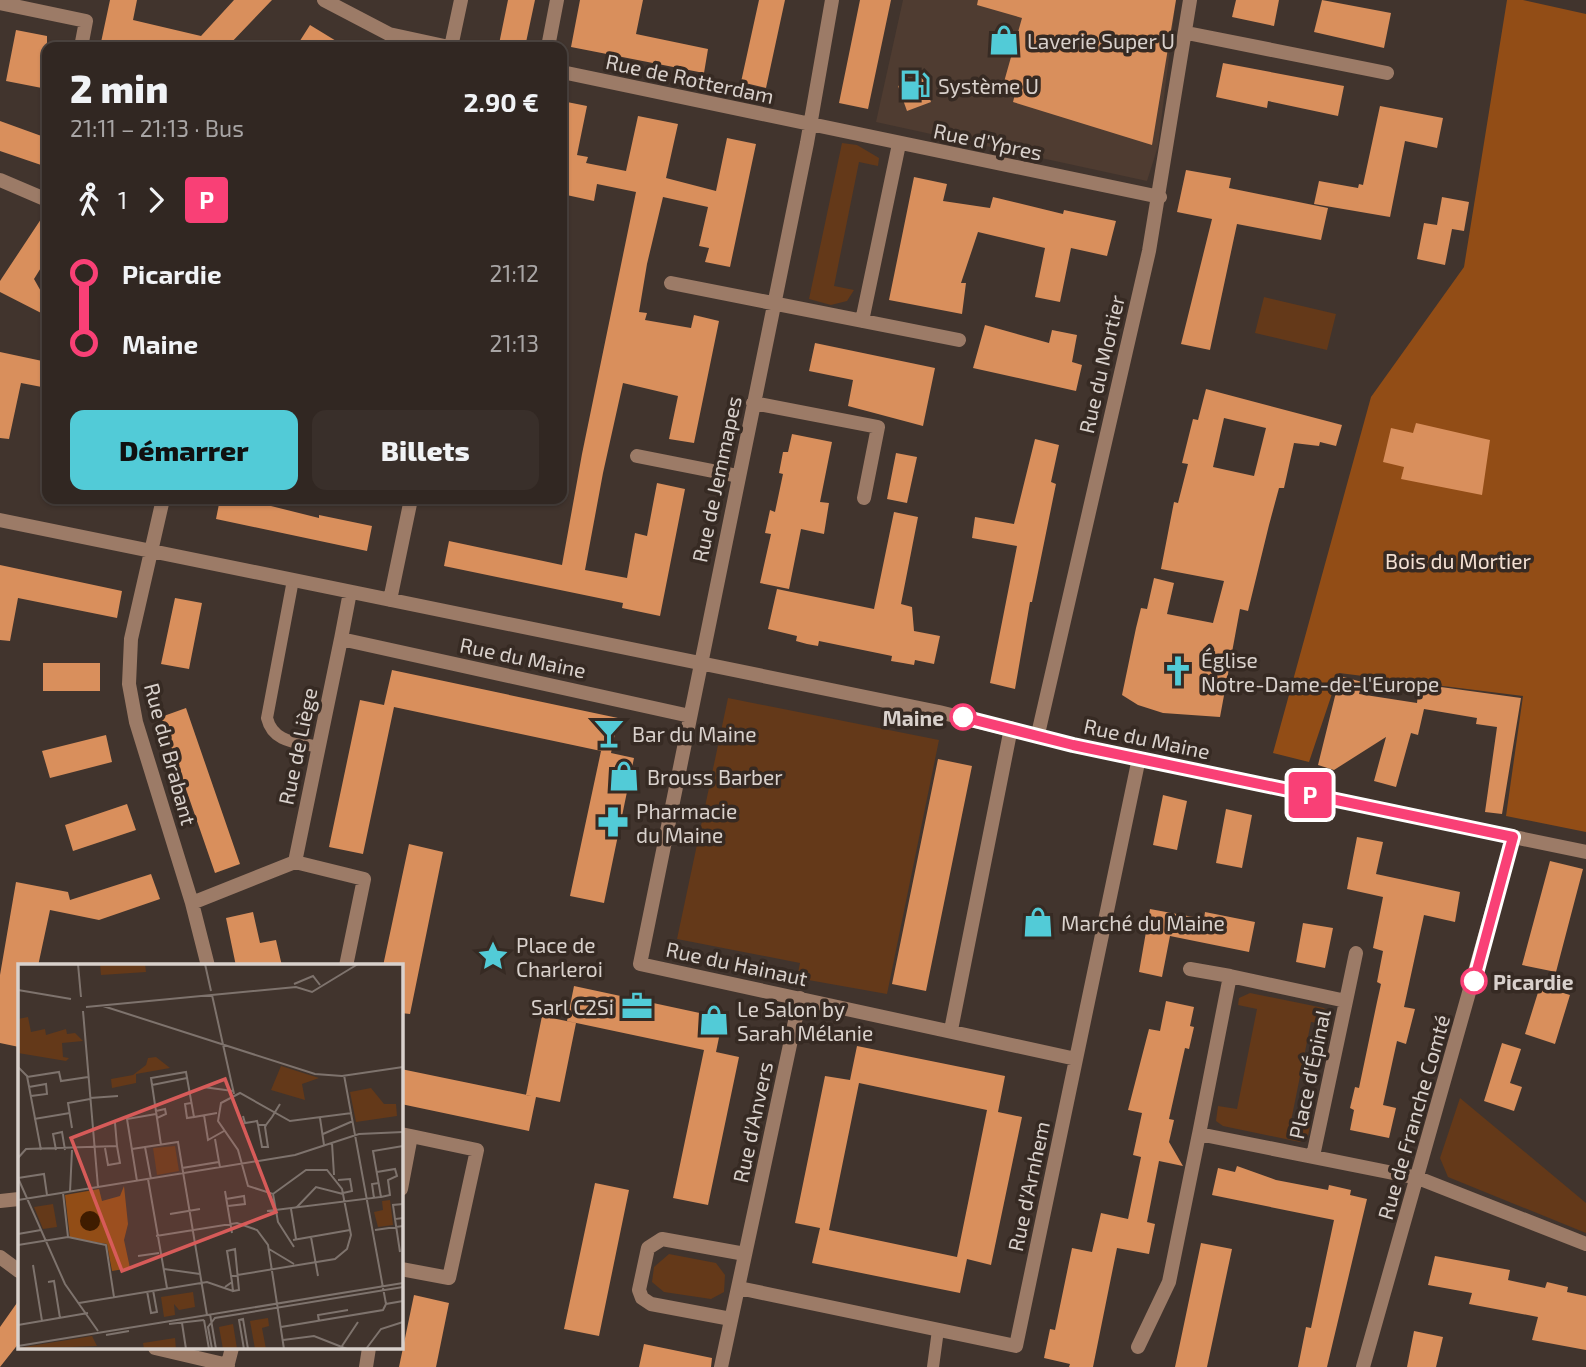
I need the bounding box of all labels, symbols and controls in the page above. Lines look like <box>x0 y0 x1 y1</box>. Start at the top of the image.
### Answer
shop icon: Laverie Super U <box>987 23 1021 57</box>
place label: Laverie Super U <box>1027 28 1175 53</box>
street label: Rue de Rotterdam <box>604 48 776 108</box>
text: 2 min <box>70 65 168 111</box>
fuel station icon: Système U <box>898 68 932 102</box>
place label: Système U <box>938 73 1039 98</box>
text: 2.90 € <box>463 86 539 117</box>
text: 21:11 – 21:13 · Bus <box>70 114 244 142</box>
street label: Rue d'Ypres <box>931 117 1045 165</box>
icon: walk <box>70 181 108 219</box>
icon: forward <box>137 181 175 219</box>
text: P <box>199 185 214 214</box>
text: 1 <box>118 186 127 214</box>
text: Picardie <box>122 258 222 289</box>
text: 21:12 <box>489 259 539 287</box>
street label: Rue du Mortier <box>1073 292 1129 436</box>
text: Maine <box>122 328 198 359</box>
text: 21:13 <box>490 329 539 357</box>
street label: Rue de Jemmapes <box>686 394 746 564</box>
button: Démarrer <box>70 410 298 490</box>
button: Billets <box>312 410 539 490</box>
park label: Bois du Mortier <box>1385 548 1532 573</box>
street label: Rue du Maine <box>458 631 588 683</box>
place label: Église Notre-Dame-de-l'Europe <box>1201 647 1439 696</box>
church icon: Église Notre-Dame-de-l'Europe <box>1161 654 1195 688</box>
street label: Rue du Brabant <box>140 680 202 828</box>
street label: Rue de Liège <box>272 685 322 807</box>
marker: Maine <box>950 704 976 730</box>
place label: Maine <box>883 705 944 730</box>
street label: Rue du Maine <box>1082 712 1212 764</box>
bar icon: Bar du Maine <box>592 716 626 750</box>
place label: Bar du Maine <box>632 721 757 746</box>
shop icon: Brouss Barber <box>607 759 641 793</box>
place label: Brouss Barber <box>647 764 783 789</box>
line badge: P <box>1287 772 1333 818</box>
text: P <box>1303 780 1317 809</box>
place label: Pharmacie du Maine <box>636 798 737 847</box>
pharmacy icon: Pharmacie du Maine <box>596 805 630 839</box>
shop icon: Marché du Maine <box>1021 905 1055 939</box>
place label: Marché du Maine <box>1061 910 1225 935</box>
place label: Place de Charleroi <box>516 932 603 981</box>
street label: Rue du Hainaut <box>664 936 810 990</box>
place icon: Place de Charleroi <box>476 939 510 973</box>
inset map <box>18 964 402 1350</box>
marker: Picardie <box>1461 968 1487 994</box>
place label: Picardie <box>1493 969 1574 994</box>
office icon: Sarl C2Si <box>620 989 654 1023</box>
place label: Sarl C2Si <box>531 994 614 1019</box>
place label: Le Salon by Sarah Mélanie <box>737 996 873 1045</box>
shop icon: Le Salon by Sarah Mélanie <box>697 1003 731 1037</box>
street label: Place d'Épinal <box>1283 1006 1335 1141</box>
street label: Rue de Franche Comté <box>1372 1012 1454 1222</box>
street label: Rue d'Anvers <box>727 1059 777 1185</box>
street label: Rue d'Arnhem <box>1002 1119 1054 1253</box>

